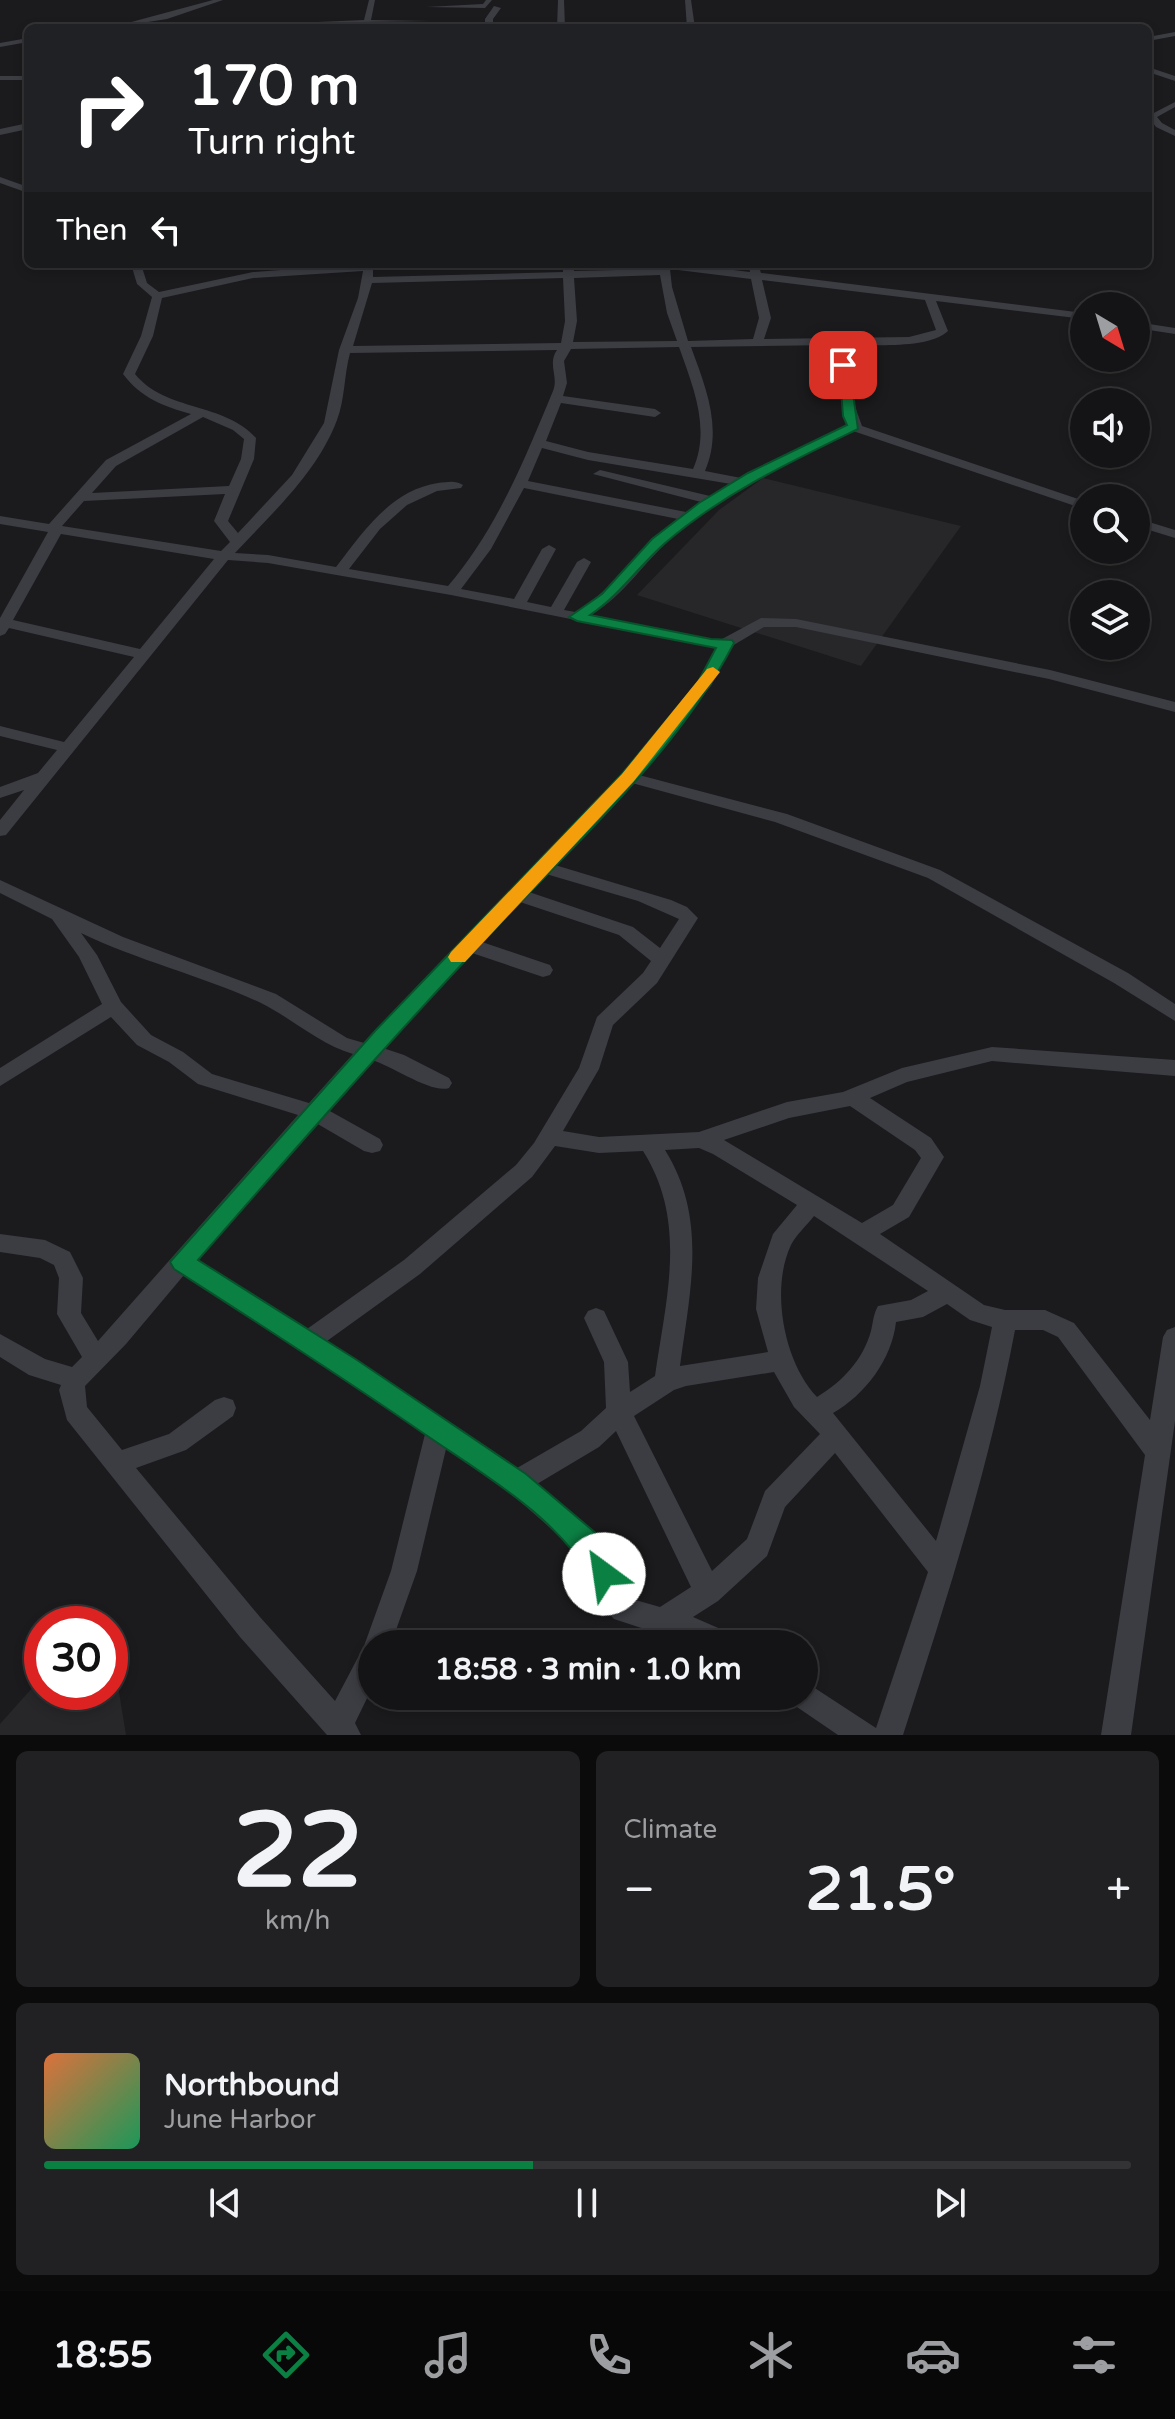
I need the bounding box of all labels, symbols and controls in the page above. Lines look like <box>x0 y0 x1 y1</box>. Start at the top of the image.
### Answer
text: 170 m <box>188 53 359 120</box>
icon: right <box>56 56 160 160</box>
text: Turn right <box>188 121 355 164</box>
icon: left <box>144 208 188 252</box>
text: Then <box>56 212 128 249</box>
north arrow <box>1070 292 1150 372</box>
map controls <box>1070 292 1150 660</box>
pin <box>809 331 877 399</box>
icon: arrive <box>821 343 865 387</box>
button: sound <box>1070 388 1150 468</box>
button: search <box>1070 484 1150 564</box>
button: layers <box>1070 580 1150 660</box>
position arrow <box>562 1532 646 1616</box>
speed limit sign: 30 <box>24 1606 128 1710</box>
text: 18:58 · 3 min · 1.0 km <box>434 1651 742 1688</box>
text: 22 <box>232 1790 363 1915</box>
text: Climate <box>624 1814 717 1845</box>
text: 21.5° <box>805 1854 956 1926</box>
text: − <box>624 1864 655 1917</box>
text: + <box>1106 1864 1131 1917</box>
text: km/h <box>265 1905 330 1936</box>
text: Northbound <box>164 2067 340 2104</box>
text: June Harbor <box>164 2104 316 2135</box>
icon: previous <box>203 2181 247 2225</box>
icon: pause <box>565 2181 609 2225</box>
icon: next <box>928 2181 972 2225</box>
icon: directions <box>258 2327 314 2383</box>
icon: music <box>420 2327 476 2383</box>
icon: phone <box>581 2327 637 2383</box>
icon: climate <box>743 2327 799 2383</box>
icon: car <box>905 2327 961 2383</box>
icon: filters <box>1066 2327 1122 2383</box>
text: 18:55 <box>53 2334 153 2377</box>

